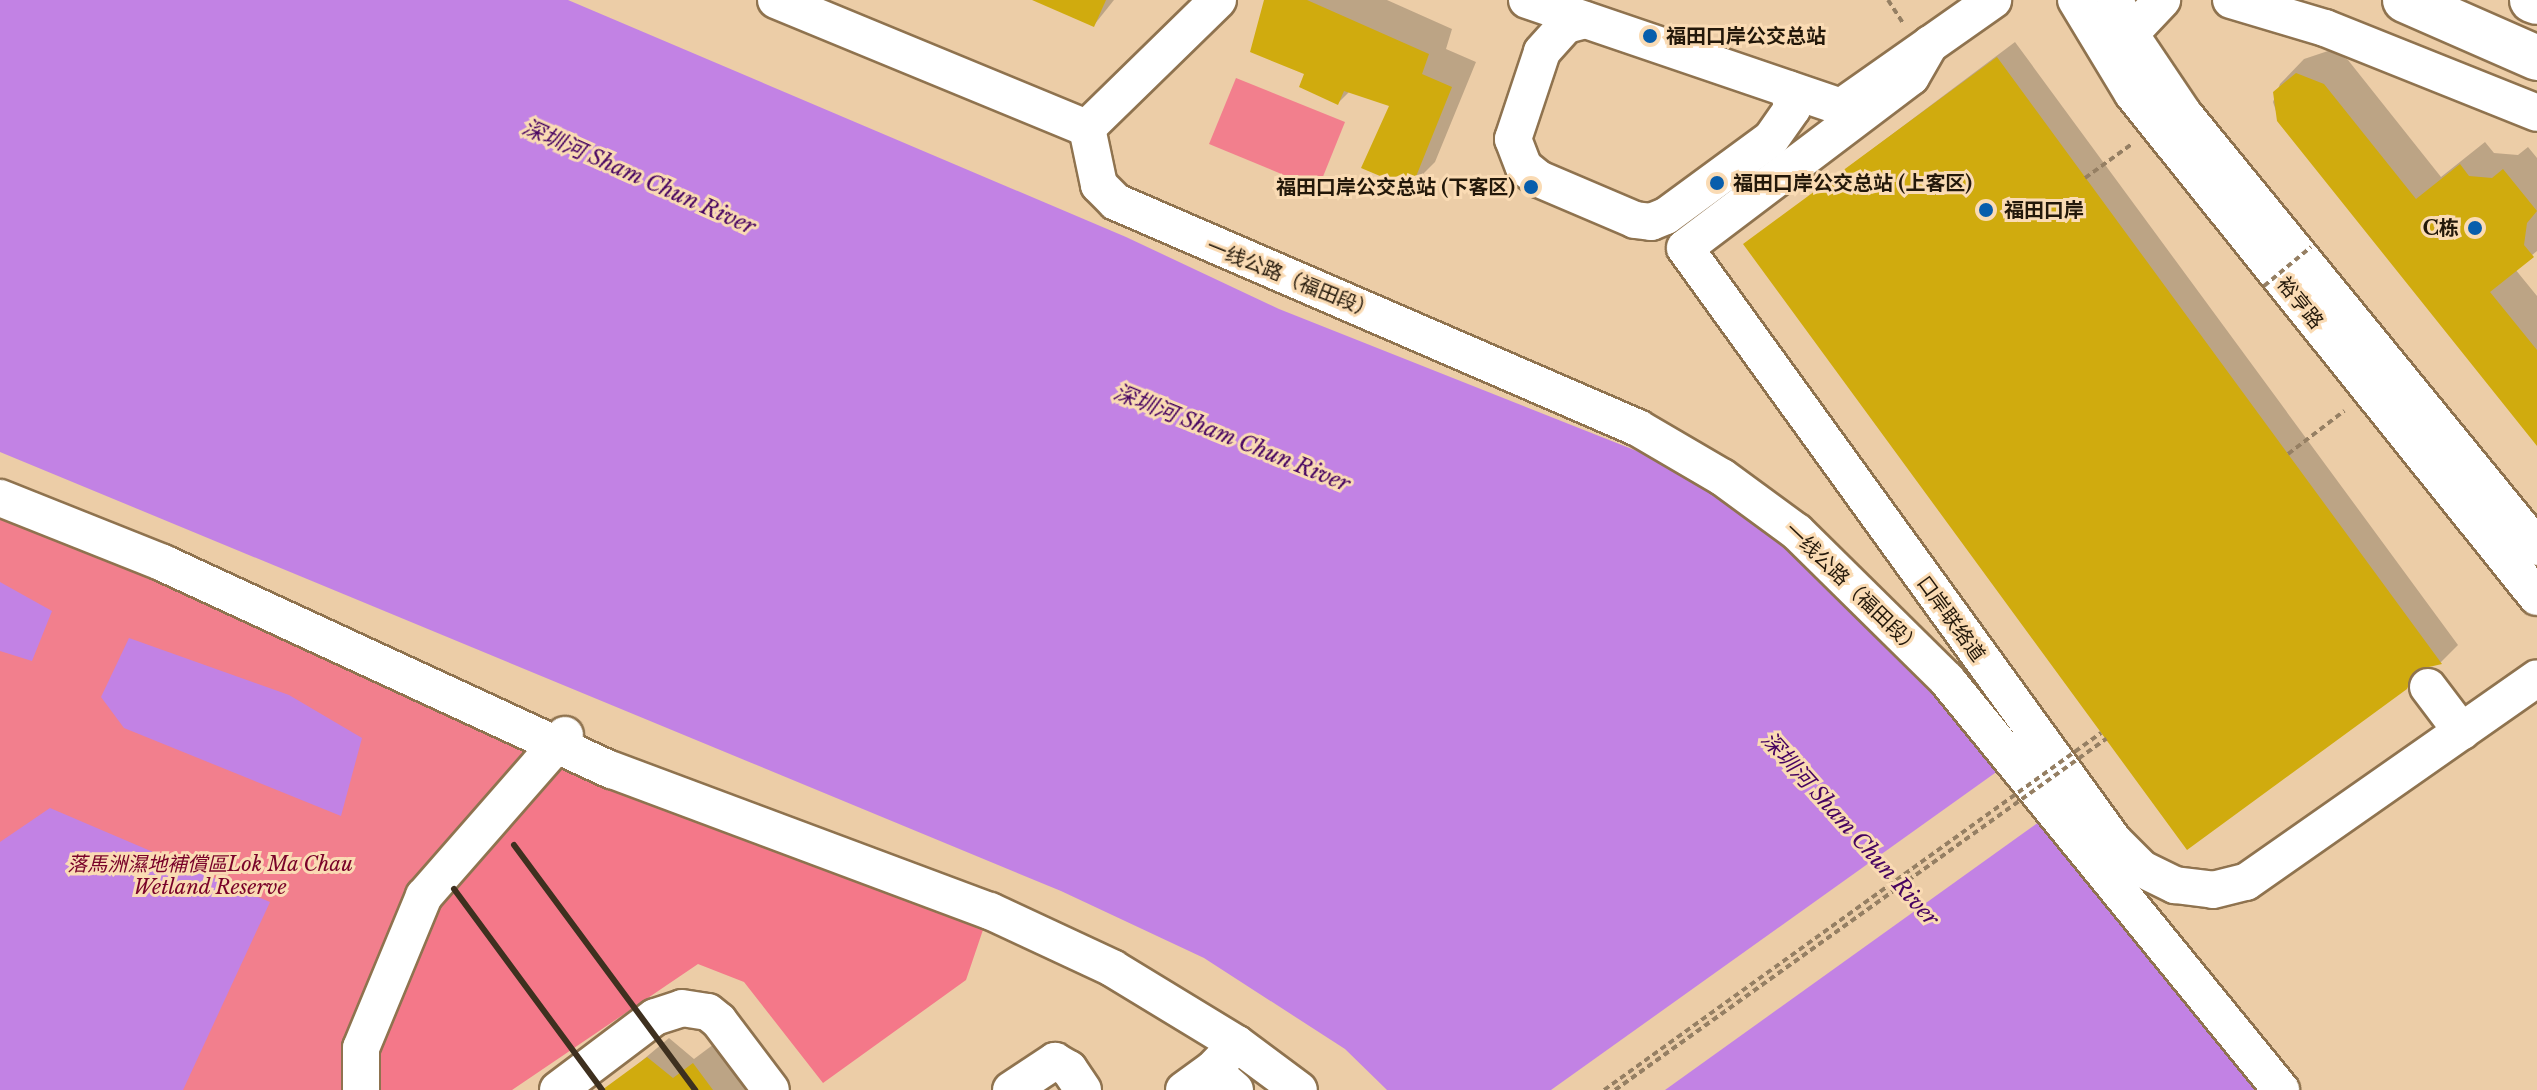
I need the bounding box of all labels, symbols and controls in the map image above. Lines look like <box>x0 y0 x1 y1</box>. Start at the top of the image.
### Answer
place label: 福田口岸公交总站 <box>1666 24 1826 48</box>
marker: 福田口岸公交总站 <box>1641 27 1659 45</box>
water label: 深圳河 Sham Chun River <box>518 113 760 241</box>
place label: 福田口岸公交总站 (上客区) <box>1733 171 1972 195</box>
marker: 福田口岸公交总站 (上客区) <box>1708 174 1726 192</box>
place label: 福田口岸公交总站 (下客区) <box>1276 175 1515 199</box>
marker: 福田口岸公交总站 (下客区) <box>1522 178 1540 196</box>
place label: 福田口岸 <box>2004 198 2084 222</box>
marker: 福田口岸 <box>1975 199 1997 221</box>
place label: C栋 <box>2423 216 2459 240</box>
marker: C栋 <box>2466 219 2484 237</box>
street label: 一线公路（福田段） <box>1203 234 1379 324</box>
street label: 裕亨路 <box>2272 272 2328 334</box>
water label: 深圳河 Sham Chun River <box>1110 378 1354 498</box>
street label: 一线公路（福田段） <box>1780 518 1926 660</box>
street label: 口岸联络道 <box>1912 571 1990 667</box>
water label: 深圳河 Sham Chun River <box>1755 726 1945 932</box>
park label: 落馬洲濕地補償區Lok Ma Chau Wetland Reserve <box>67 853 353 900</box>

